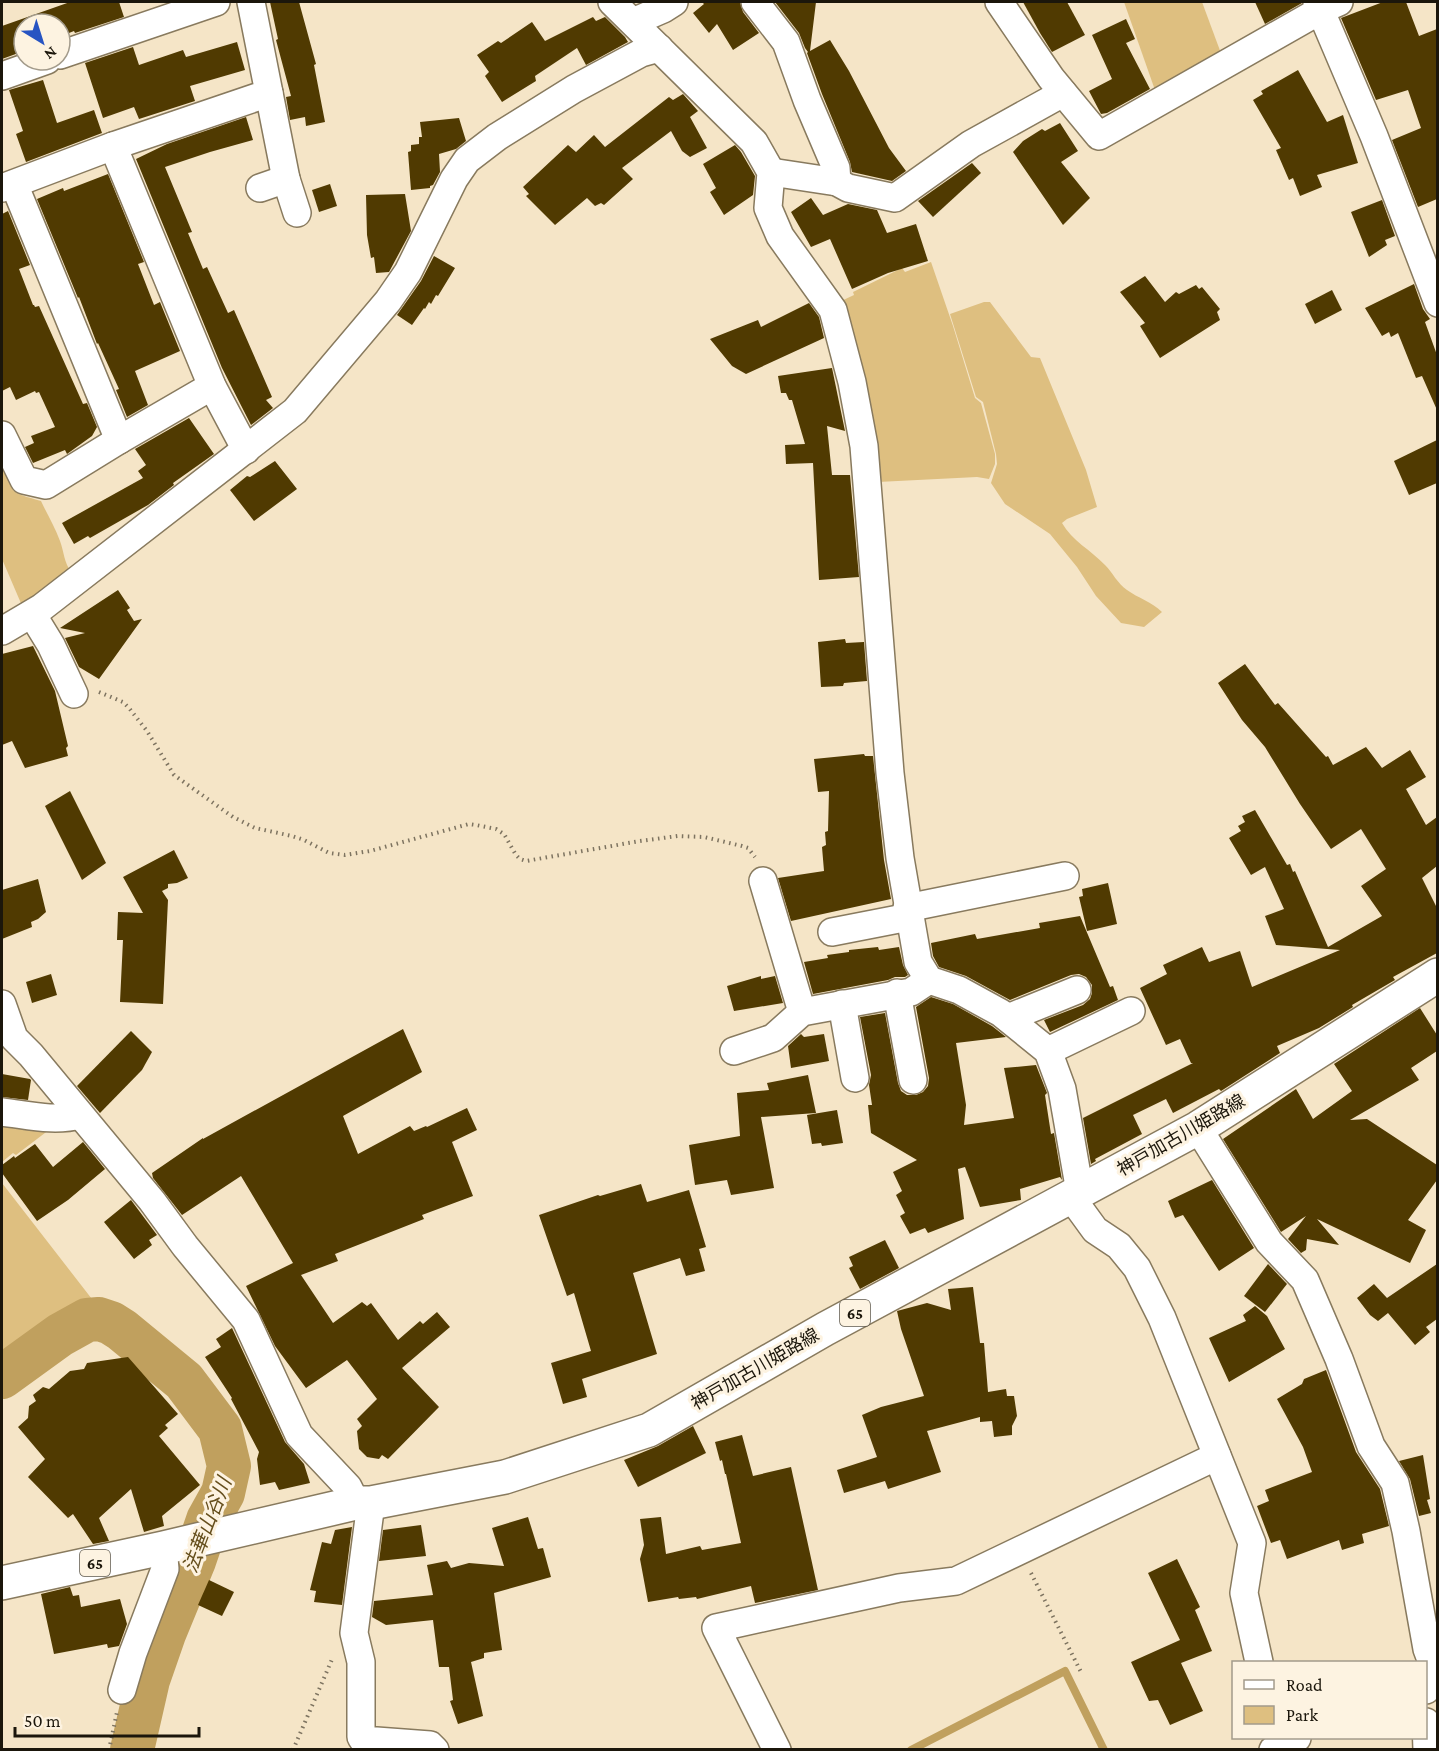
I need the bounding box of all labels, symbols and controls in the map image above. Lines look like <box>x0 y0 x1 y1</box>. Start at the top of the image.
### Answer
north arrow <box>12 12 72 72</box>
text: N <box>41 43 60 64</box>
street label: 神戸加古川姫路線 <box>1114 1090 1248 1180</box>
road number: 65 <box>840 1300 870 1326</box>
street label: 神戸加古川姫路線 <box>688 1324 822 1414</box>
water label: 法華山谷川 <box>179 1473 236 1576</box>
road number: 65 <box>80 1550 110 1576</box>
legend <box>1232 1661 1427 1739</box>
text: Road <box>1286 1675 1323 1695</box>
scale bar <box>15 1700 200 1738</box>
text: Park <box>1286 1705 1318 1725</box>
text: 50 m <box>24 1711 61 1731</box>

